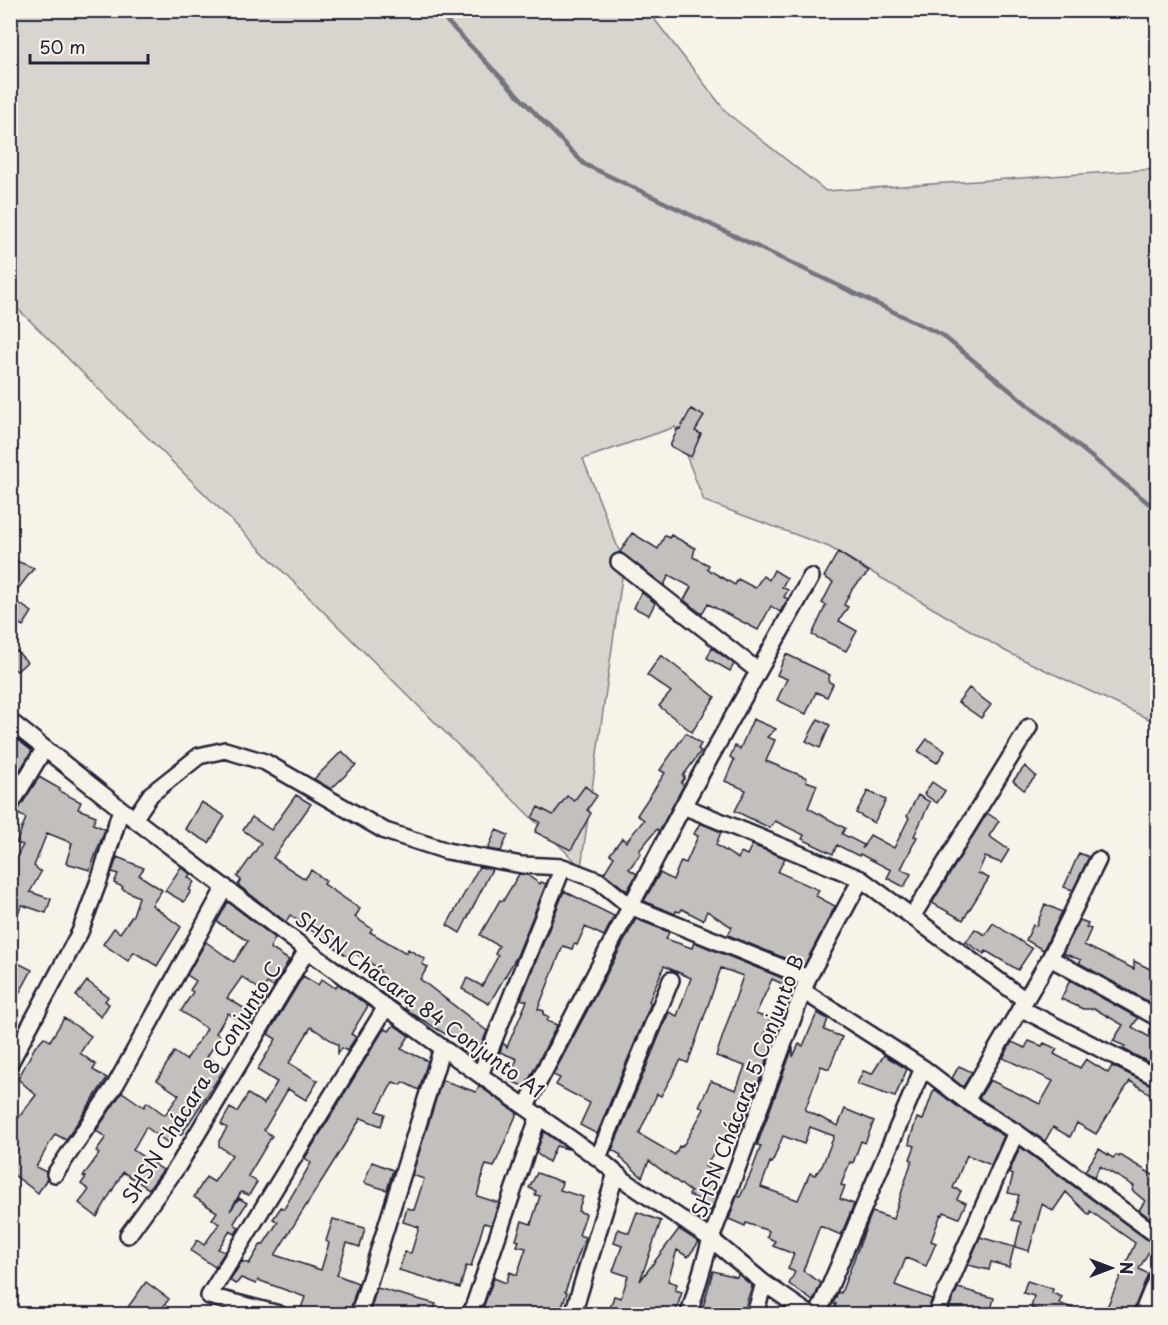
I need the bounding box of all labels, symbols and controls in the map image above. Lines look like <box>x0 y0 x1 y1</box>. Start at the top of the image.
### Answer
scale bar <box>30 27 148 65</box>
text: 50 m <box>39 33 86 60</box>
street label: SHSN Chácara 84 Conjunto A1 <box>289 903 551 1105</box>
street label: SHSN Chácara 5 Conjunto B <box>683 950 811 1222</box>
street label: SHSN Chácara 8 Conjunto C <box>114 955 288 1209</box>
north arrow <box>1081 1238 1141 1298</box>
text: N <box>1115 1262 1139 1274</box>

